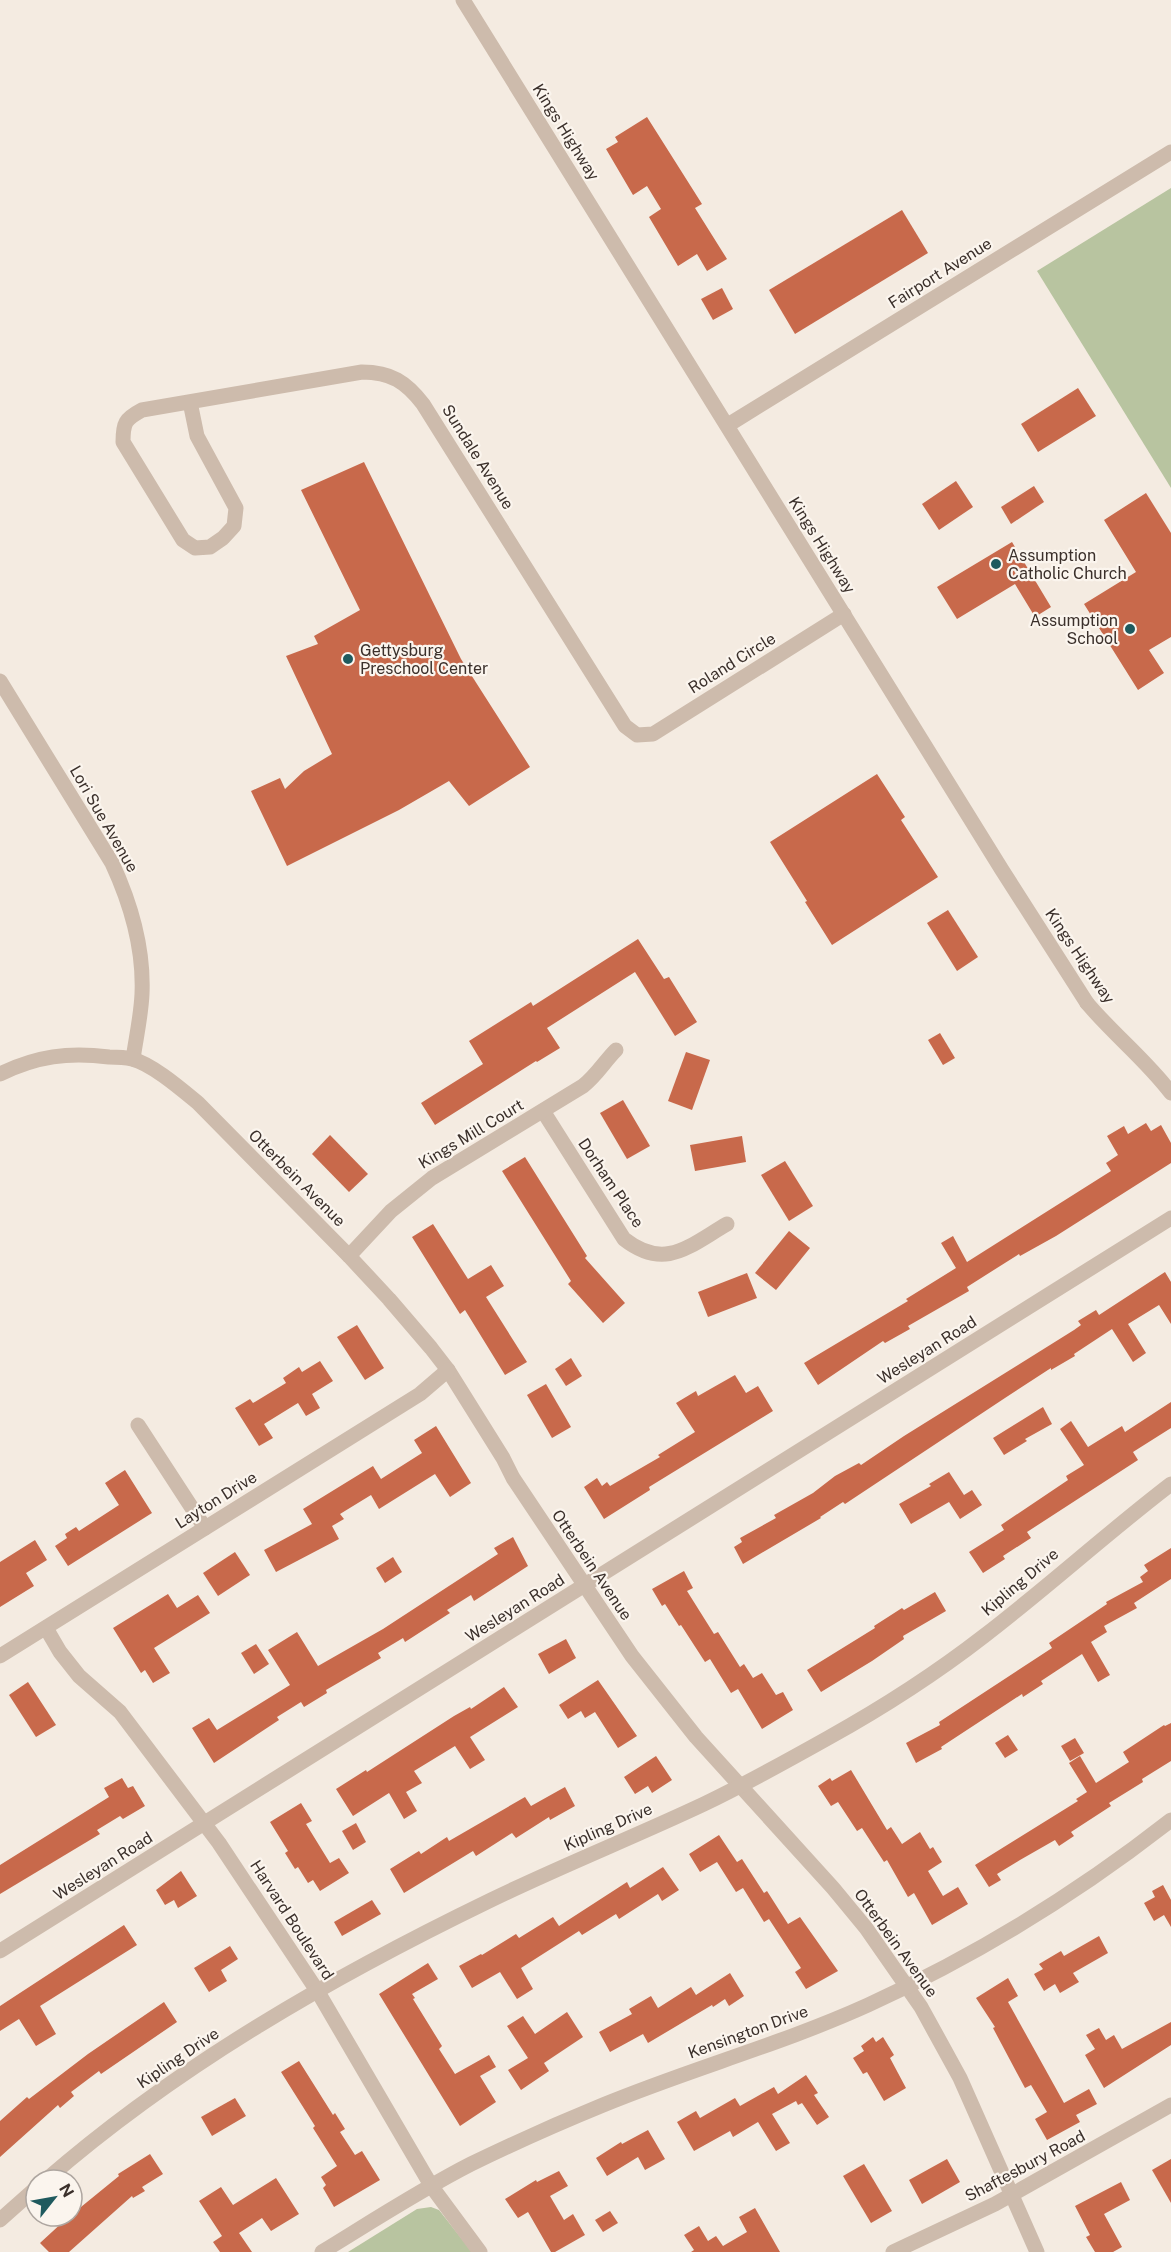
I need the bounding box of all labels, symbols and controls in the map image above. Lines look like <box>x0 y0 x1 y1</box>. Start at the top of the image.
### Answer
street label: Kings Highway <box>529 80 604 184</box>
street label: Fairport Avenue <box>885 234 995 312</box>
street label: Sundale Avenue <box>438 401 518 513</box>
street label: Kings Highway <box>785 493 860 597</box>
place label: Assumption Catholic Church <box>1008 546 1127 583</box>
marker: Assumption Catholic Church <box>989 557 1003 571</box>
place label: Assumption School <box>1030 611 1118 648</box>
marker: Assumption School <box>1123 622 1137 636</box>
street label: Roland Circle <box>685 629 779 697</box>
place label: Gettysburg Preschool Center <box>360 641 488 678</box>
marker: Gettysburg Preschool Center <box>341 652 355 666</box>
street label: Lori Sue Avenue <box>66 762 142 876</box>
street label: Kings Highway <box>1041 905 1119 1007</box>
street label: Kings Mill Court <box>415 1095 527 1173</box>
street label: Otterbein Avenue <box>245 1126 349 1230</box>
street label: Dorham Place <box>574 1135 648 1231</box>
street label: Wesleyan Road <box>874 1312 980 1388</box>
street label: Layton Drive <box>172 1467 260 1533</box>
street label: Otterbein Avenue <box>548 1506 636 1624</box>
street label: Kipling Drive <box>978 1544 1062 1620</box>
street label: Wesleyan Road <box>462 1570 568 1646</box>
street label: Kipling Drive <box>561 1799 655 1855</box>
street label: Wesleyan Road <box>50 1828 156 1904</box>
street label: Harvard Boulevard <box>246 1857 338 1983</box>
street label: Otterbein Avenue <box>850 1885 942 2001</box>
street label: Kensington Drive <box>685 2001 811 2063</box>
street label: Kipling Drive <box>133 2024 223 2092</box>
street label: Shaftesbury Road <box>962 2126 1088 2206</box>
north arrow <box>24 2168 84 2228</box>
text: N <box>55 2180 78 2201</box>

